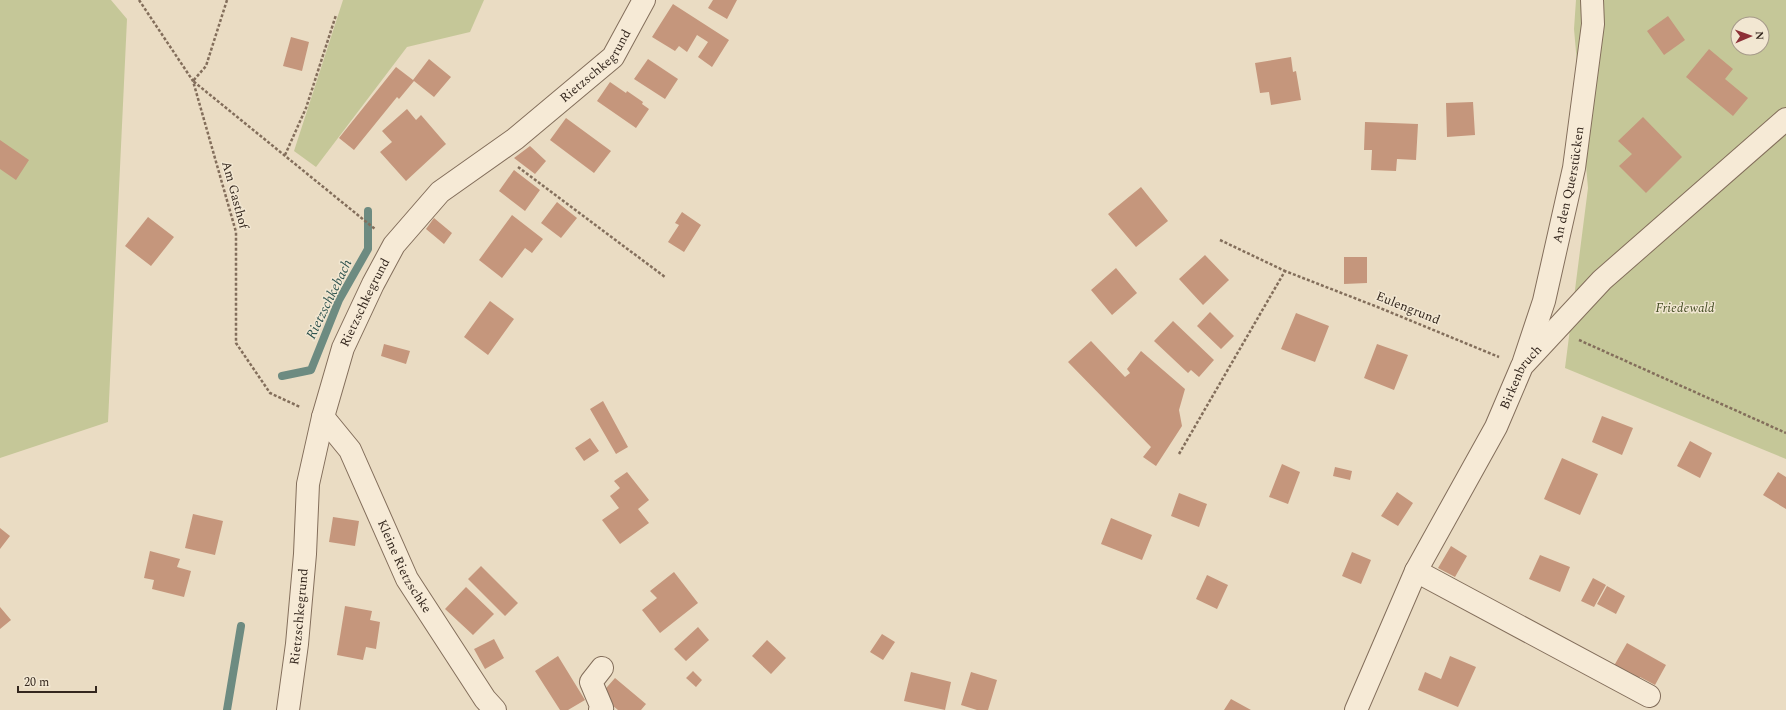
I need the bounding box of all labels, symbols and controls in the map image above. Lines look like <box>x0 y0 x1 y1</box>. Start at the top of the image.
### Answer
north arrow <box>1730 16 1770 56</box>
street label: Rietzschkegrund <box>555 26 636 108</box>
text: N <box>1751 31 1768 40</box>
street label: An den Querstücken <box>1547 125 1589 245</box>
street label: Am Gasthof <box>216 159 254 233</box>
street label: Rietzschkegrund <box>335 254 395 350</box>
water label: Rietzschkebach <box>301 255 357 343</box>
street label: Eulengrund <box>1373 286 1443 330</box>
park label: Friedewald <box>1655 298 1715 318</box>
street label: Birkenbruch <box>1495 340 1547 413</box>
street label: Kleine Rietzschke <box>372 516 437 617</box>
street label: Rietzschkegrund <box>284 568 314 666</box>
scale bar <box>18 668 96 694</box>
text: 20 m <box>24 673 49 692</box>

